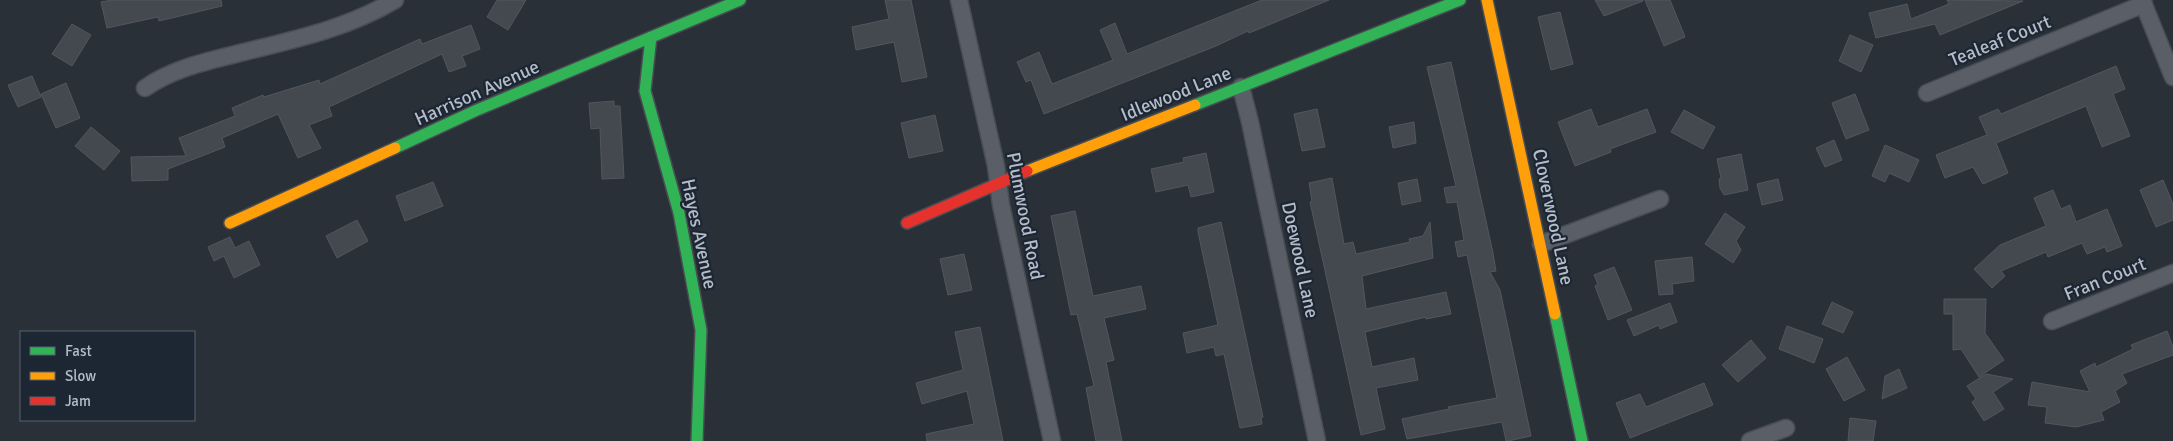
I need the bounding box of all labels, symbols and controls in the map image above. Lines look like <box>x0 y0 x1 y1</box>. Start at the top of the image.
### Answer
street label: Tealeaf Court <box>1946 10 2055 72</box>
street label: Harrison Avenue <box>411 55 543 131</box>
street label: Idlewood Lane <box>1117 61 1235 127</box>
street label: Cloverwood Lane <box>1527 147 1579 287</box>
street label: Plumwood Road <box>1001 150 1049 282</box>
street label: Hayes Avenue <box>676 177 722 291</box>
street label: Doewood Lane <box>1276 200 1324 320</box>
street label: Fran Court <box>2061 252 2150 306</box>
legend <box>20 331 195 421</box>
text: Fast <box>65 342 92 360</box>
text: Slow <box>65 367 96 385</box>
text: Jam <box>65 392 91 410</box>

